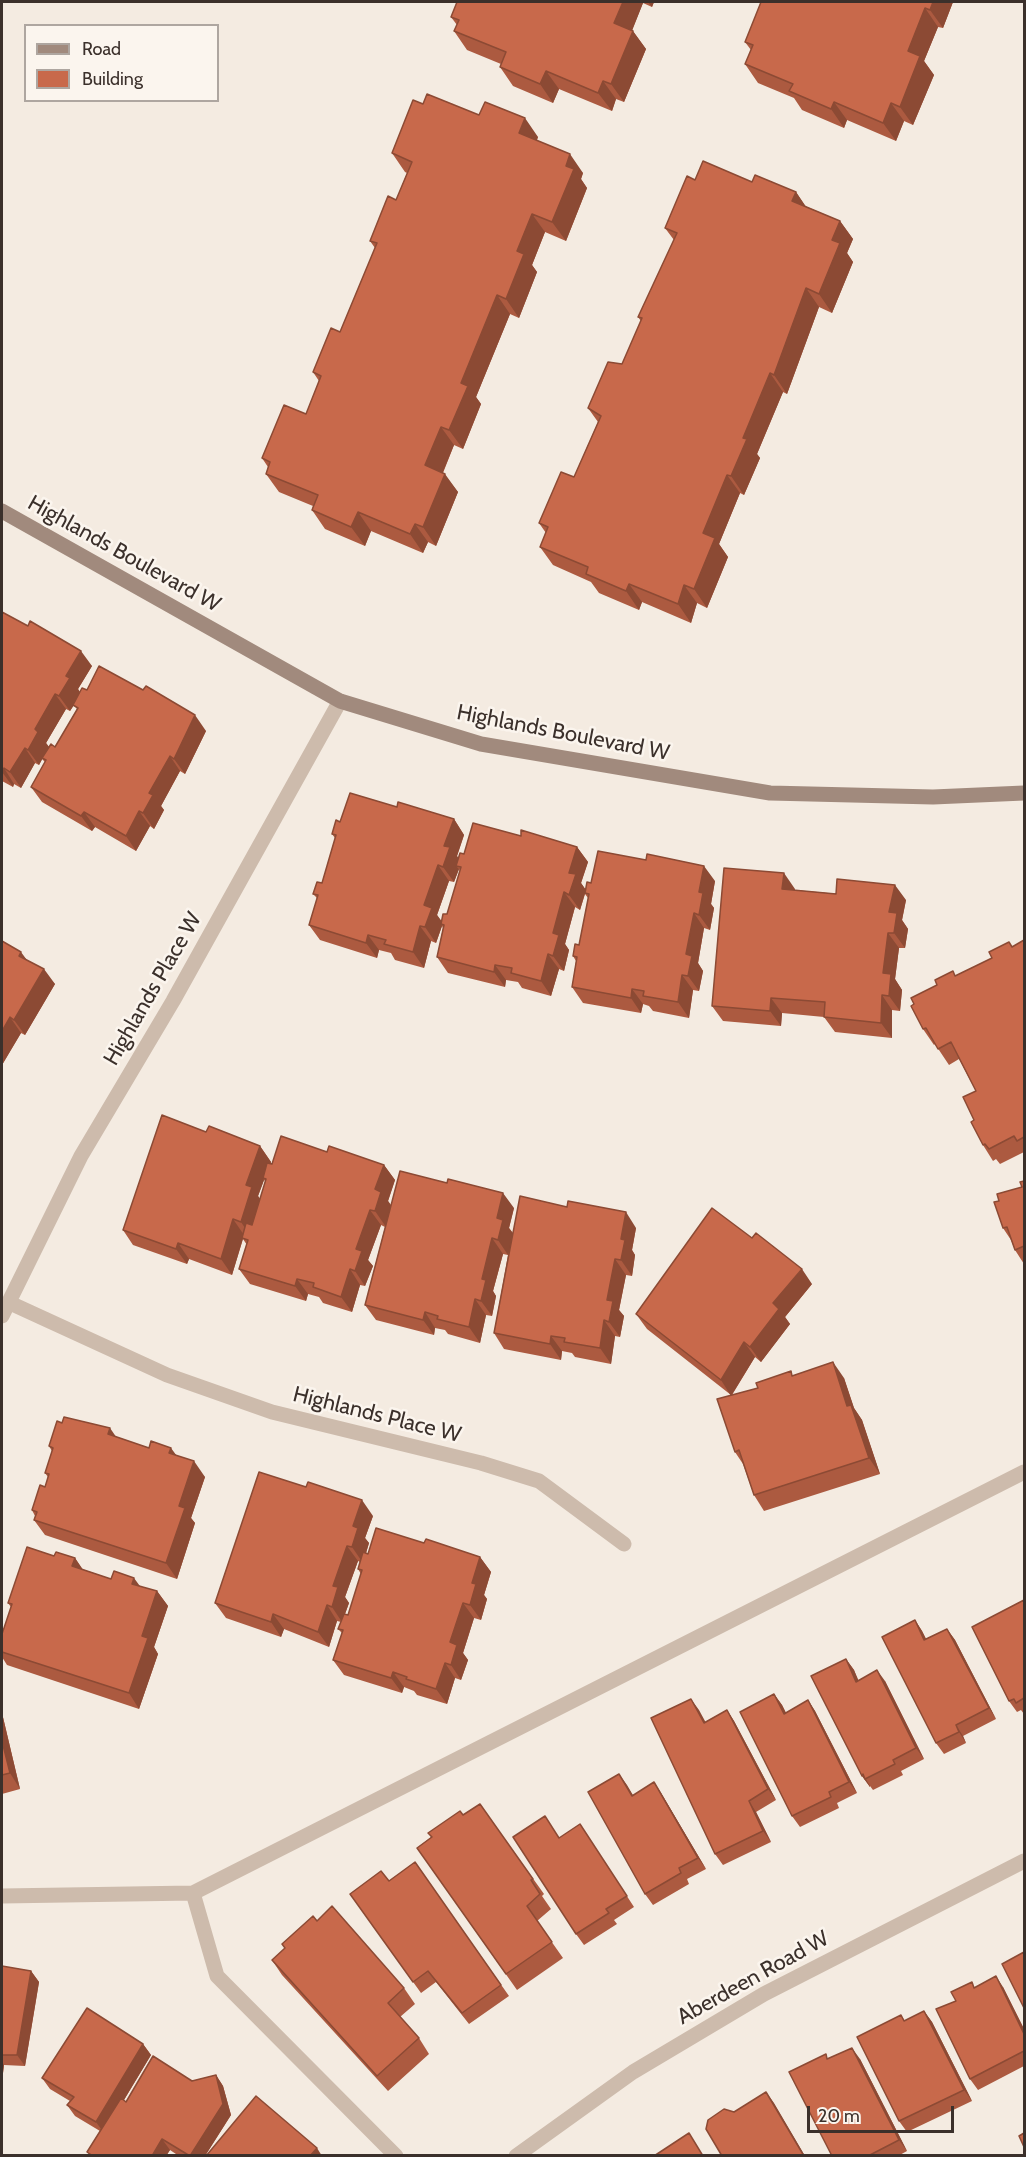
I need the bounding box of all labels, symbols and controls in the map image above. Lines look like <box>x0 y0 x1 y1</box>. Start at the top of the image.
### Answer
legend <box>24 24 219 102</box>
text: Road <box>82 38 121 60</box>
text: Building <box>82 68 143 90</box>
street label: Highlands Boulevard W <box>23 490 225 618</box>
street label: Highlands Boulevard W <box>454 699 672 767</box>
street label: Highlands Place W <box>98 908 208 1070</box>
street label: Highlands Place W <box>290 1381 464 1449</box>
street label: Aberdeen Road W <box>673 1925 833 2031</box>
scale bar <box>810 2094 957 2132</box>
text: 20 m <box>818 2105 860 2127</box>

